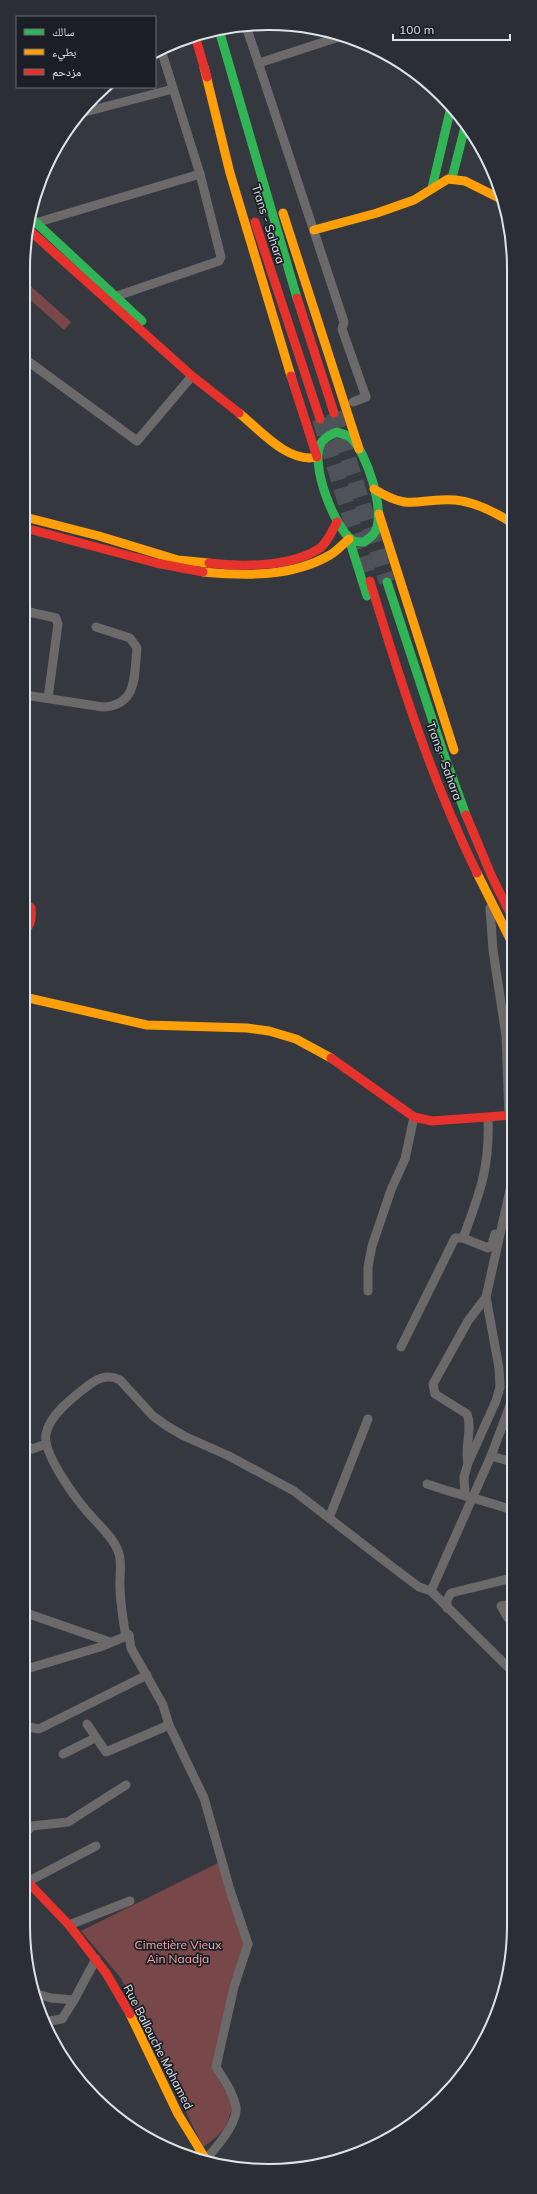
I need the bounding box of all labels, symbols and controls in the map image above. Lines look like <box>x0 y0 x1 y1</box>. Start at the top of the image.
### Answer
legend <box>16 16 156 88</box>
scale bar <box>393 16 510 42</box>
text: 100 m <box>399 22 434 37</box>
text: سالك <box>52 24 74 39</box>
text: بطيء <box>52 44 76 62</box>
text: مزدحم <box>52 64 81 80</box>
street label: Trans - Sahara <box>249 182 288 265</box>
street label: Trans - Sahara <box>423 719 466 802</box>
park label: Cimetière Vieux Ain Naadja <box>135 1937 222 1966</box>
street label: Rue Ballouche Mohamed <box>120 1982 196 2112</box>

